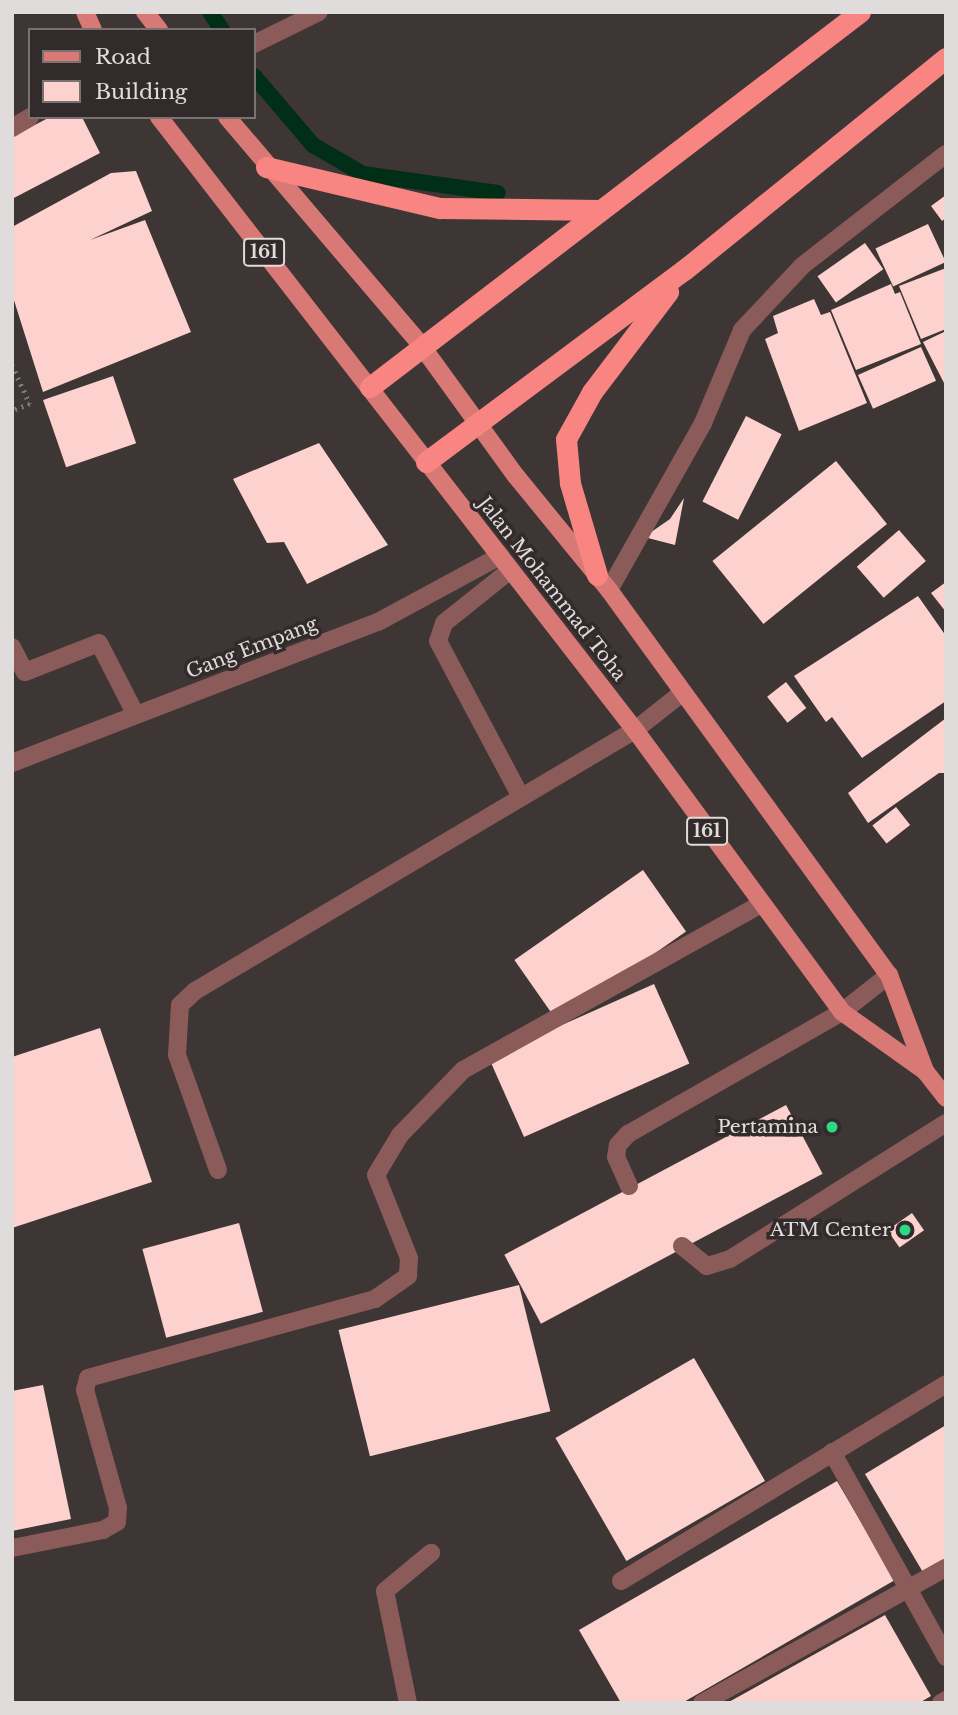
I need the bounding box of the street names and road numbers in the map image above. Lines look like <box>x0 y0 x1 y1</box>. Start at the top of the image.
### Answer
road number: 161 <box>243 238 285 266</box>
street label: Jalan Mohammad Toha <box>473 492 631 686</box>
street label: Gang Empang <box>183 612 321 684</box>
road number: 161 <box>686 816 728 846</box>

